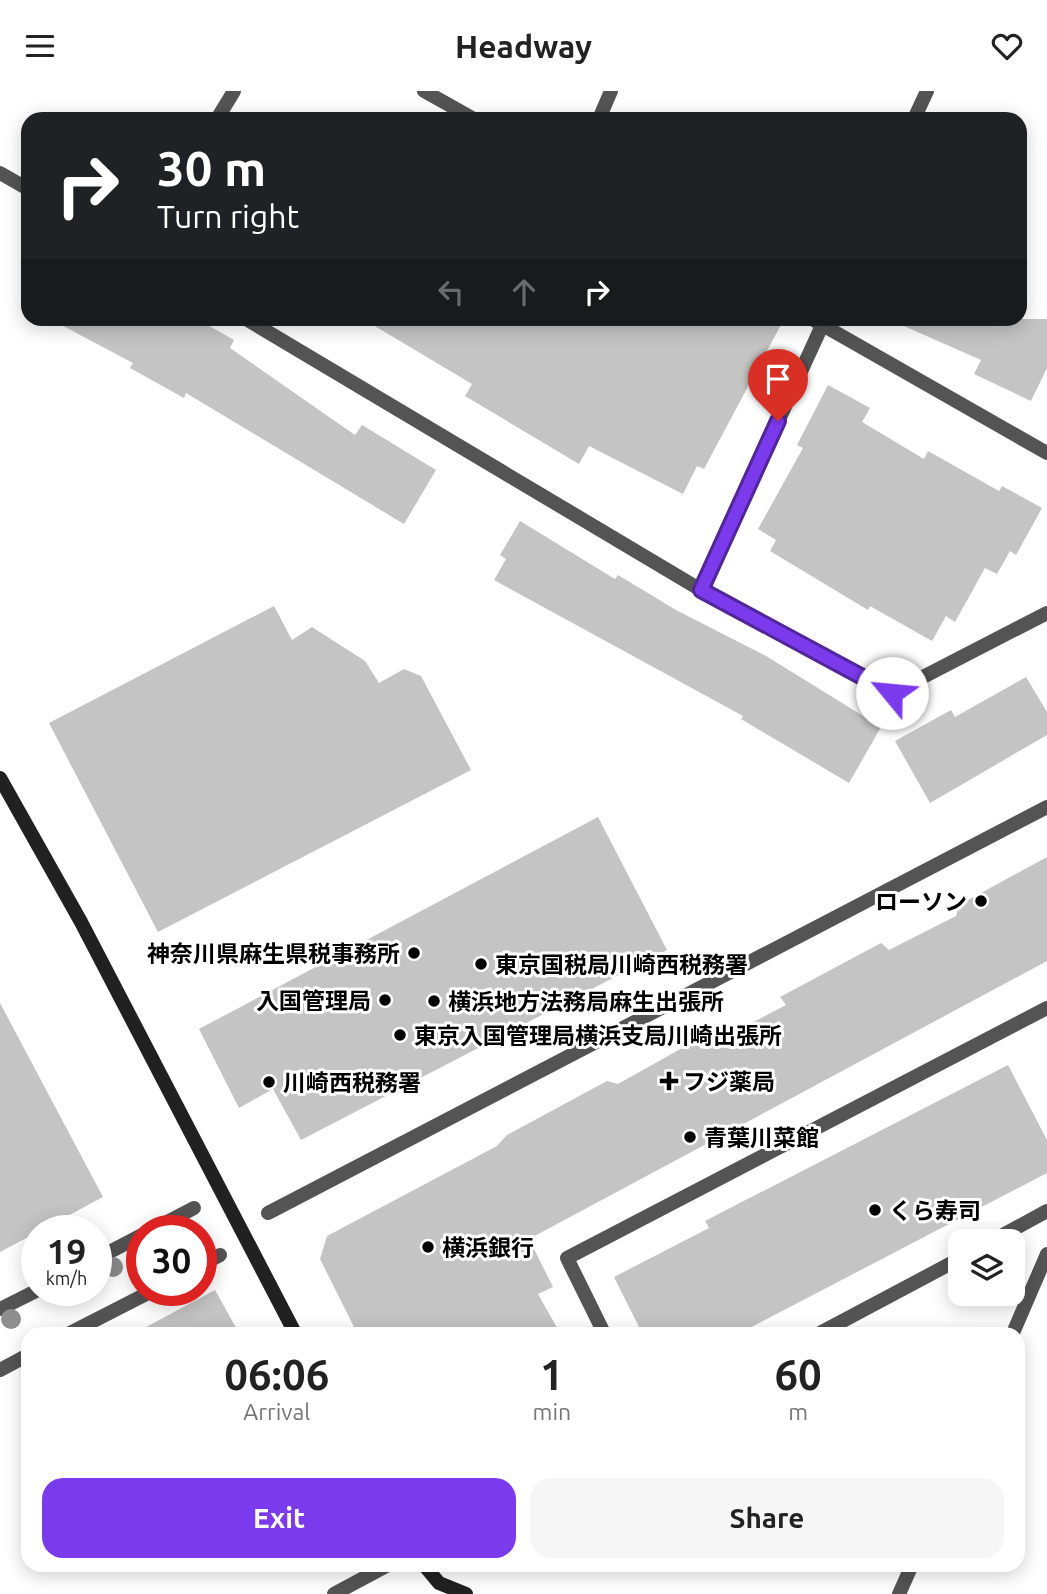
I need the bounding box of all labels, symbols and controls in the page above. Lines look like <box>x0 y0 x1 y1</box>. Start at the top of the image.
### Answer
icon: menu <box>21 27 59 65</box>
icon: heart <box>988 27 1026 65</box>
text: Headway <box>455 28 592 64</box>
icon: right <box>42 140 133 231</box>
text: 30 m <box>157 140 266 195</box>
text: Turn right <box>157 198 299 234</box>
icon: left <box>432 273 470 311</box>
icon: ahead <box>505 273 543 311</box>
icon: right <box>578 273 616 311</box>
pin <box>748 349 808 421</box>
icon: arrive <box>759 360 797 398</box>
position arrow <box>855 656 929 730</box>
place label: ローソン <box>875 889 967 914</box>
marker: ローソン <box>973 893 989 909</box>
place label: 神奈川県麻生県税事務所 <box>147 941 400 966</box>
marker: 神奈川県麻生県税事務所 <box>406 945 422 961</box>
place label: 東京国税局川崎西税務署 <box>495 952 748 977</box>
marker: 東京国税局川崎西税務署 <box>473 956 489 972</box>
place label: 入国管理局 <box>256 988 371 1013</box>
place label: 横浜地方法務局麻生出張所 <box>448 989 724 1014</box>
marker: 入国管理局 <box>377 992 393 1008</box>
marker: 横浜地方法務局麻生出張所 <box>426 993 442 1009</box>
place label: 東京入国管理局横浜支局川崎出張所 <box>414 1023 782 1048</box>
marker: 東京入国管理局横浜支局川崎出張所 <box>392 1027 408 1043</box>
place label: フジ薬局 <box>683 1069 775 1094</box>
place label: 川崎西税務署 <box>283 1070 421 1095</box>
marker: フジ薬局 <box>661 1073 677 1089</box>
marker: 川崎西税務署 <box>261 1074 277 1090</box>
place label: 青葉川菜館 <box>704 1125 819 1150</box>
marker: 青葉川菜館 <box>682 1129 698 1145</box>
place label: くら寿司 <box>889 1198 981 1223</box>
marker: くら寿司 <box>867 1202 883 1218</box>
speed limit sign: 30 <box>126 1215 217 1306</box>
map controls <box>948 1229 1025 1306</box>
button: layers <box>948 1229 1025 1306</box>
text: 19 <box>47 1231 86 1271</box>
place label: 横浜銀行 <box>442 1235 534 1260</box>
marker: 横浜銀行 <box>420 1239 436 1255</box>
text: km/h <box>46 1268 87 1288</box>
text: 06:06 <box>224 1351 329 1398</box>
text: 1 <box>540 1351 564 1398</box>
text: 60 <box>774 1351 822 1398</box>
text: Arrival <box>243 1399 310 1424</box>
text: min <box>533 1399 571 1424</box>
text: m <box>788 1399 808 1424</box>
button: Exit <box>42 1478 516 1558</box>
button: Share <box>530 1478 1004 1558</box>

